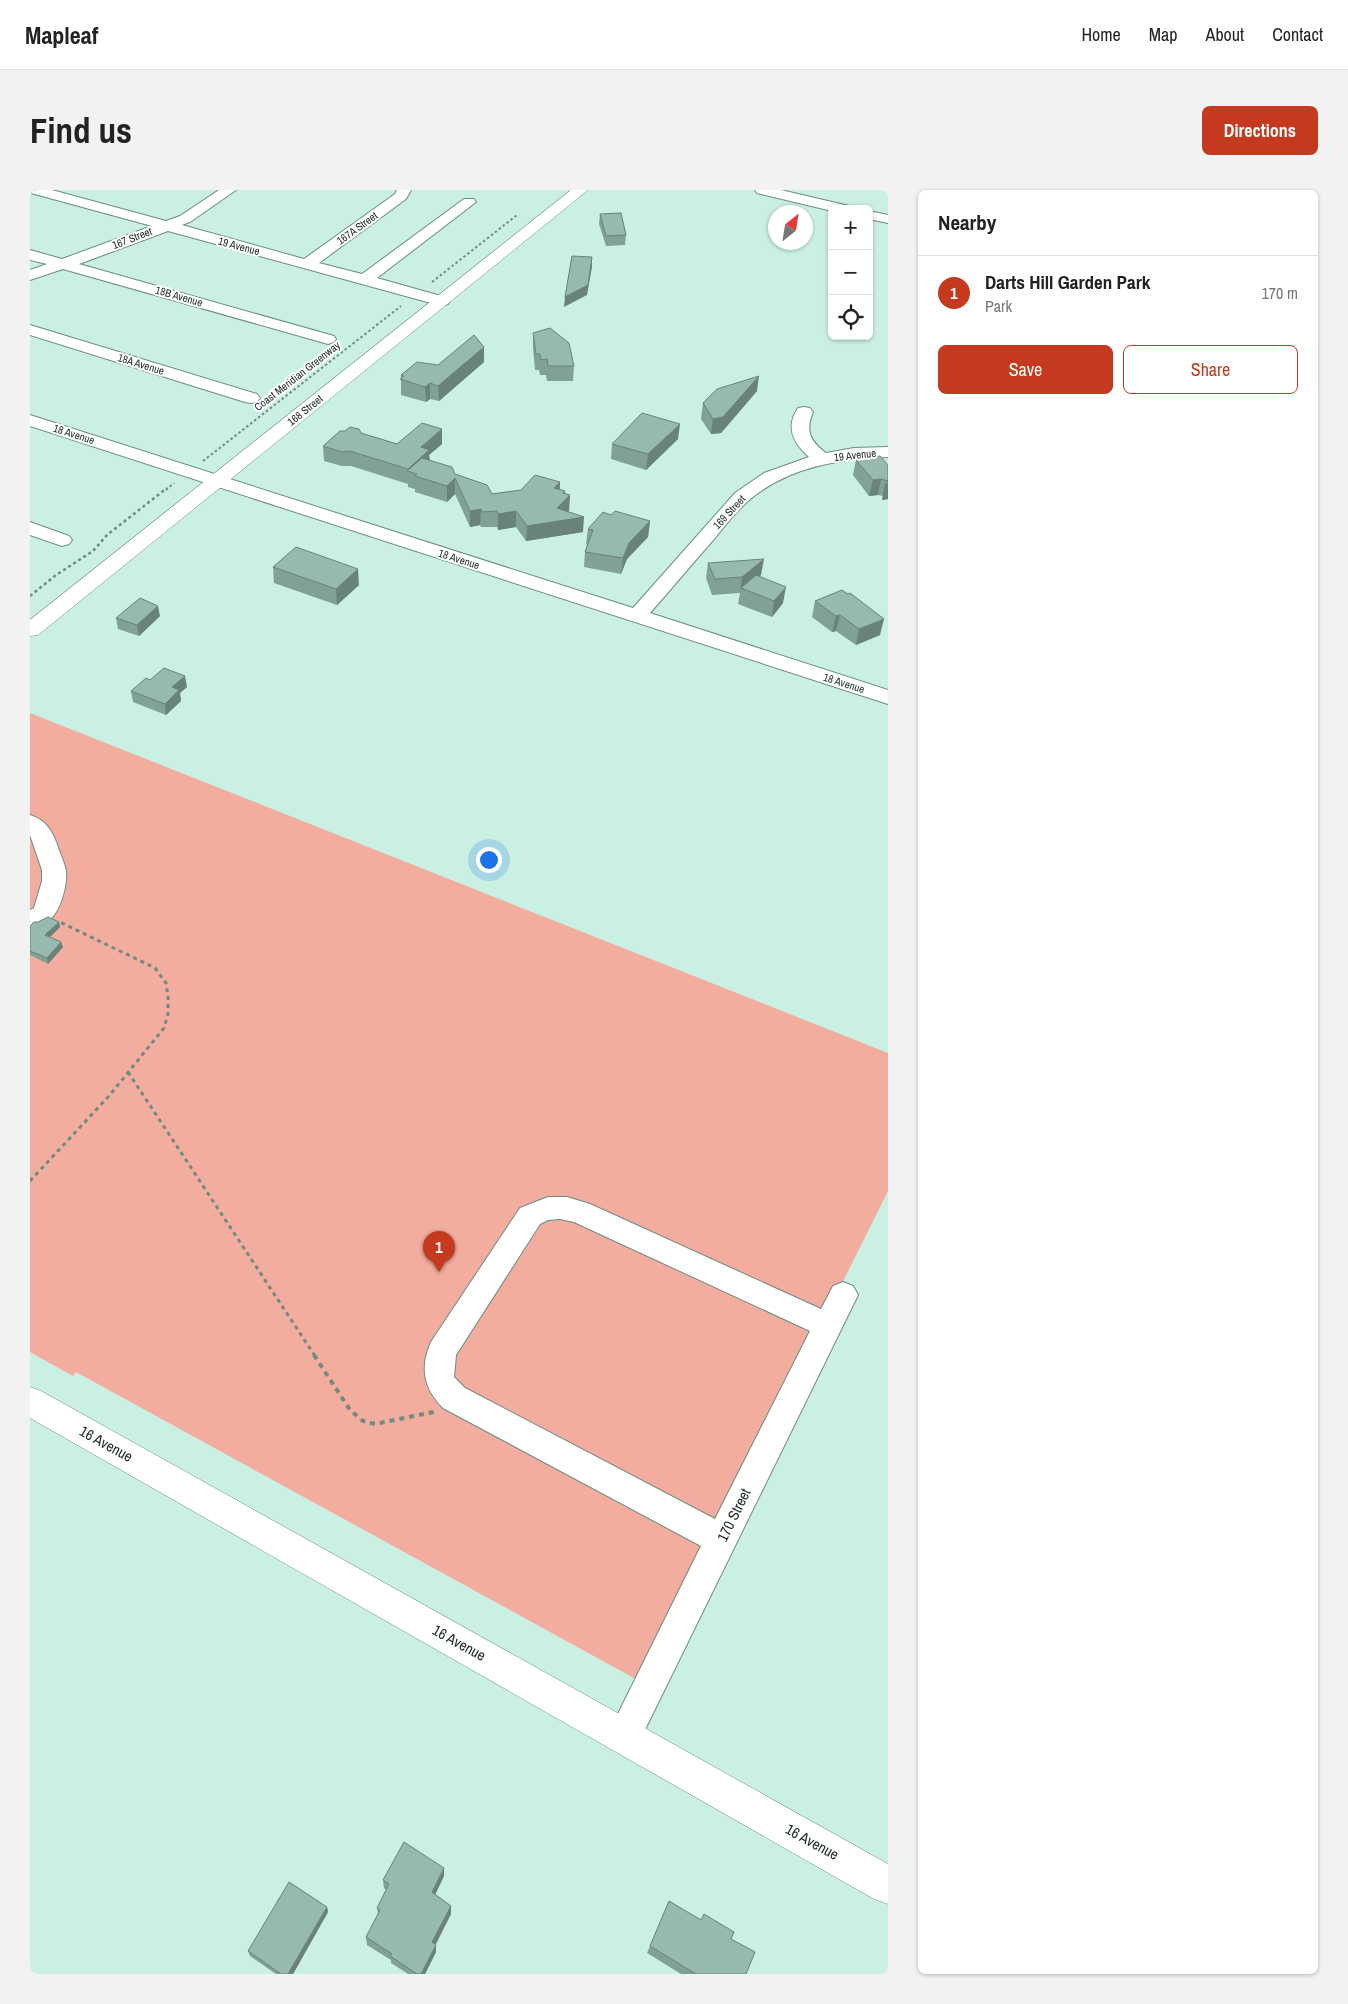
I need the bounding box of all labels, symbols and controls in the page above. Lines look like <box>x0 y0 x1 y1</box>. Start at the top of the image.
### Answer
text: Mapleaf <box>25 19 98 51</box>
text: Home <box>1081 22 1121 47</box>
text: Map <box>1149 22 1178 47</box>
text: About <box>1206 22 1244 47</box>
text: Contact <box>1272 22 1323 47</box>
button: Directions <box>1202 106 1318 155</box>
text: Find us <box>30 107 132 154</box>
north arrow <box>768 205 813 250</box>
map controls <box>828 205 873 340</box>
button: + <box>828 205 873 250</box>
street label: 167A Street <box>334 208 381 248</box>
text: Nearby <box>938 208 996 237</box>
street label: 167 Street <box>110 224 154 252</box>
street label: 19 Avenue <box>217 234 261 258</box>
button: − <box>828 250 873 295</box>
text: Darts Hill Garden Park <box>985 269 1150 295</box>
text: 1 <box>950 282 958 304</box>
text: 170 m <box>1262 282 1298 304</box>
street label: 18B Avenue <box>154 283 204 309</box>
button: locate <box>828 295 873 340</box>
text: Park <box>985 295 1012 317</box>
street label: Coast Meridian Greenway <box>251 338 343 414</box>
button: Save <box>938 345 1113 394</box>
button: Share <box>1123 345 1298 394</box>
street label: 18A Avenue <box>116 350 166 378</box>
street label: 168 Street <box>284 391 326 429</box>
street label: 18 Avenue <box>52 421 96 447</box>
street label: 19 Avenue <box>833 446 877 464</box>
street label: 169 Street <box>710 492 749 532</box>
street label: 18 Avenue <box>437 546 481 572</box>
street label: 18 Avenue <box>822 670 866 696</box>
your location <box>476 847 502 873</box>
pin: 1 <box>423 1231 455 1272</box>
street label: 16 Avenue <box>76 1420 137 1467</box>
street label: 170 Street <box>712 1484 756 1545</box>
street label: 16 Avenue <box>429 1619 490 1666</box>
street label: 16 Avenue <box>782 1818 843 1865</box>

